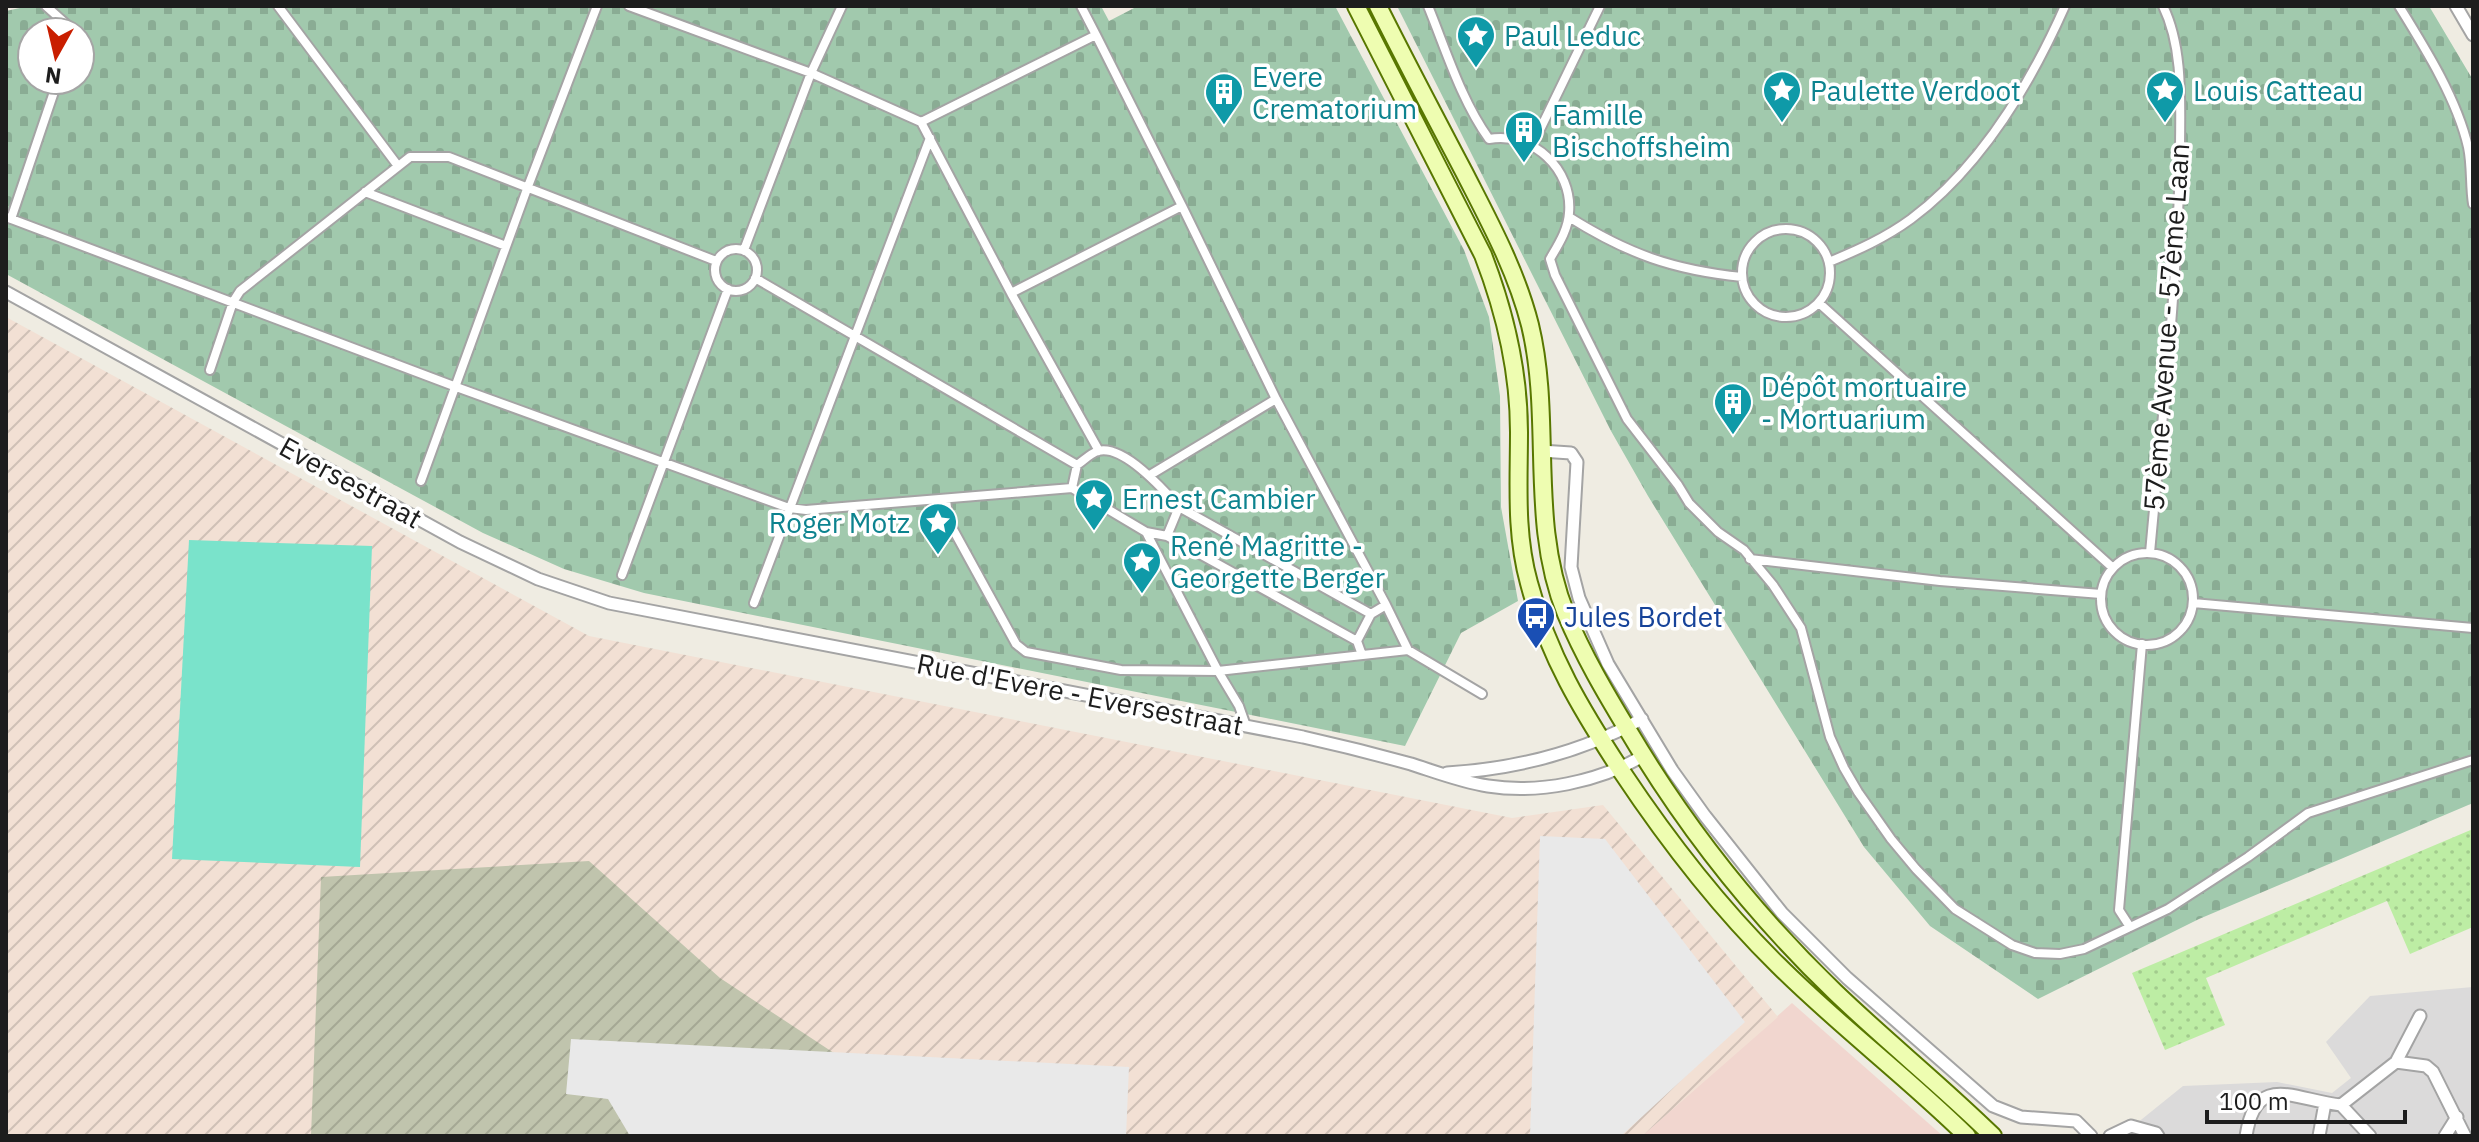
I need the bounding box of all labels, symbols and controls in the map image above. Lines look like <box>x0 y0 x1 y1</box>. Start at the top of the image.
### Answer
place icon: Paul Leduc <box>1455 14 1497 69</box>
north arrow <box>16 16 96 96</box>
place label: Paul Leduc <box>1504 17 1641 54</box>
place label: Evere Crematorium <box>1252 58 1417 127</box>
text: N <box>43 61 63 92</box>
place icon: Paulette Verdoot <box>1761 69 1803 124</box>
place icon: Louis Catteau <box>2144 69 2186 124</box>
building icon: Evere Crematorium <box>1203 71 1245 126</box>
place label: Paulette Verdoot <box>1810 72 2021 109</box>
place label: Louis Catteau <box>2193 72 2363 109</box>
place label: Famille Bischoffsheim <box>1552 96 1731 165</box>
building icon: Famille Bischoffsheim <box>1503 109 1545 164</box>
street label: 57ème Avenue - 57ème Laan <box>2135 142 2197 512</box>
place label: Dépôt mortuaire - Mortuarium <box>1761 368 1967 437</box>
building icon: Dépôt mortuaire - Mortuarium <box>1712 381 1754 436</box>
street label: Eversestraat <box>273 428 429 536</box>
place icon: Ernest Cambier <box>1073 477 1115 532</box>
place label: Ernest Cambier <box>1122 480 1315 517</box>
place icon: Roger Motz <box>917 501 959 556</box>
place label: Roger Motz <box>769 504 910 541</box>
place label: René Magritte - Georgette Berger <box>1170 527 1385 596</box>
place icon: René Magritte - Georgette Berger <box>1121 540 1163 595</box>
bus stop icon: Jules Bordet <box>1515 595 1557 650</box>
place label: Jules Bordet <box>1564 598 1723 635</box>
street label: Rue d'Evere - Eversestraat <box>914 644 1246 744</box>
scale bar <box>2207 1074 2405 1124</box>
text: 100 m <box>2219 1085 2289 1117</box>

